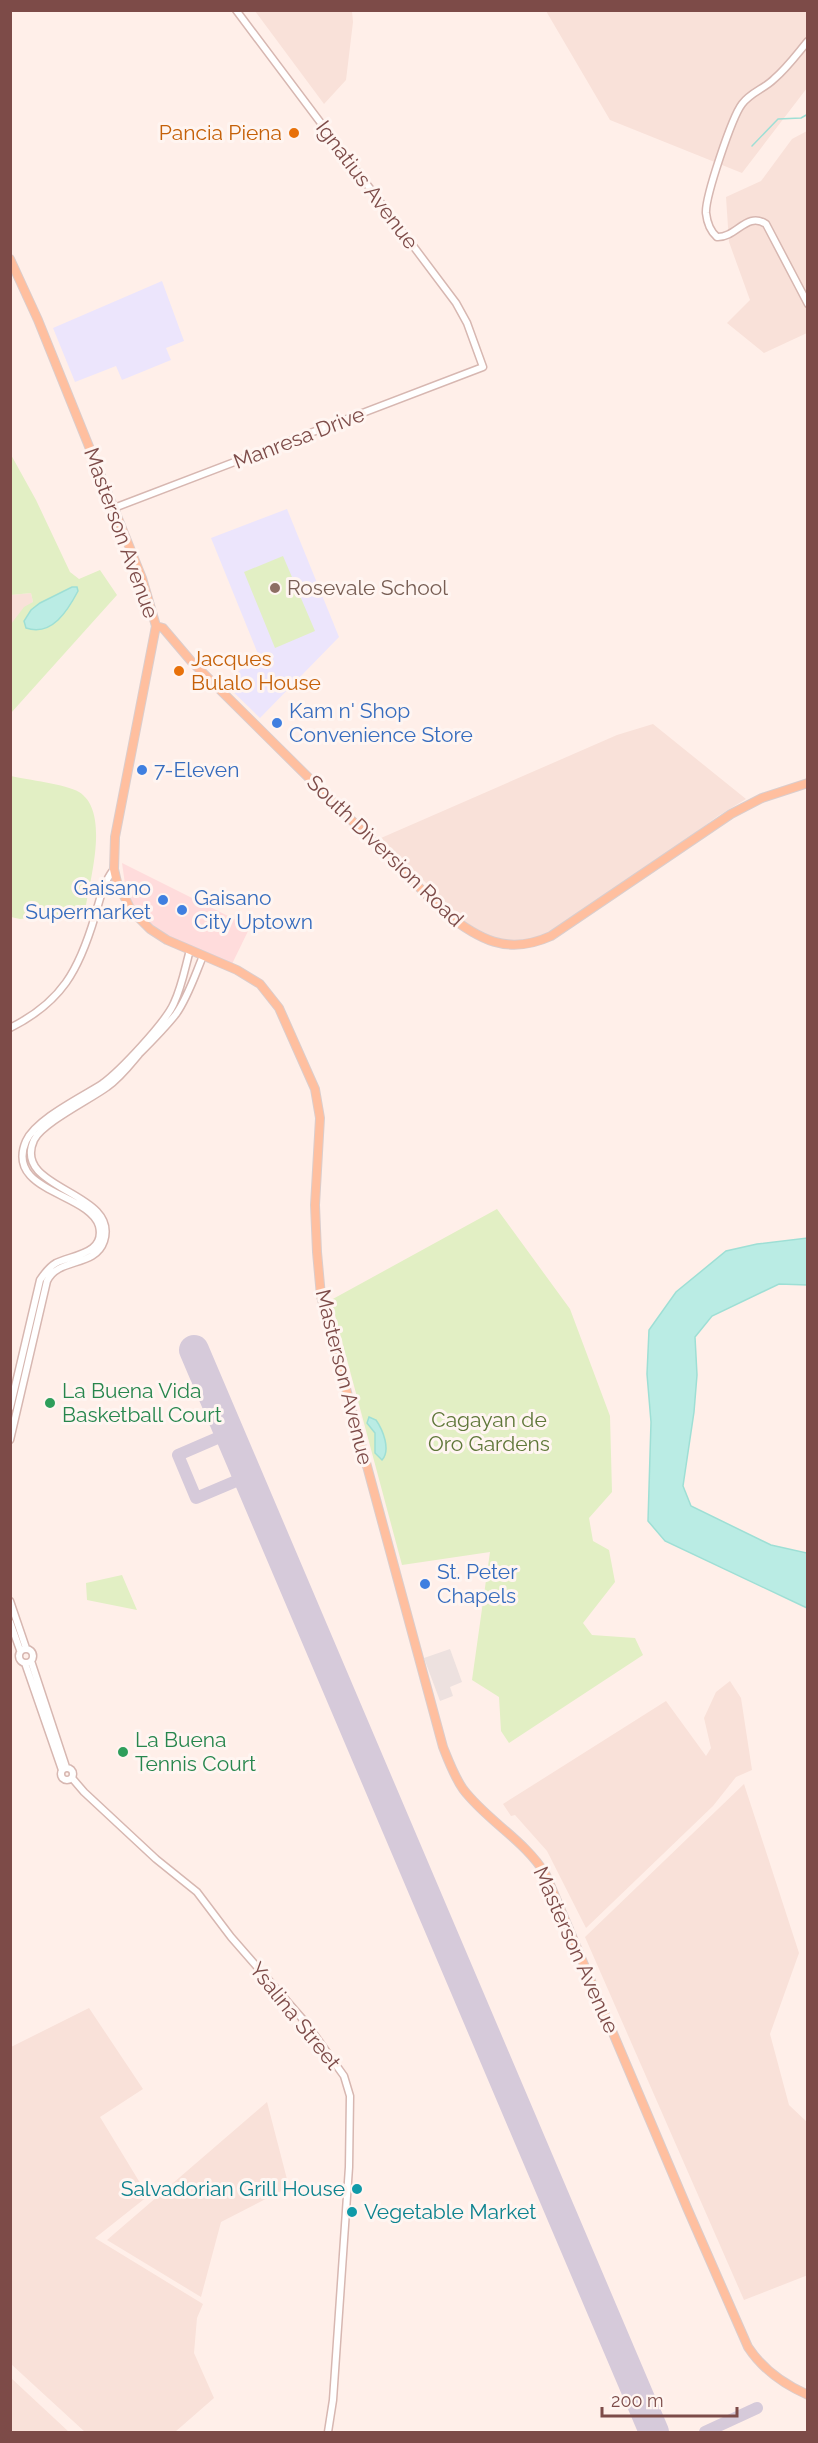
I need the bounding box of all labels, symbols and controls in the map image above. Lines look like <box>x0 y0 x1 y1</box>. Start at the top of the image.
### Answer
street label: Ignatius Avenue <box>311 116 424 254</box>
place label: Pancia Piena <box>159 120 282 145</box>
marker: Pancia Piena <box>287 126 301 140</box>
street label: Manresa Drive <box>230 401 368 474</box>
street label: Masterson Avenue <box>79 444 164 622</box>
place label: Rosevale School <box>287 575 448 600</box>
marker: Rosevale School <box>268 581 282 595</box>
place label: Jacques Bulalo House <box>191 646 321 695</box>
marker: Jacques Bulalo House <box>172 664 186 678</box>
place label: Kam n' Shop Convenience Store <box>289 698 473 747</box>
marker: Kam n' Shop Convenience Store <box>270 716 284 730</box>
place label: 7-Eleven <box>154 757 239 782</box>
marker: 7-Eleven <box>135 763 149 777</box>
street label: South Diversion Road <box>302 770 469 932</box>
place label: Gaisano Supermarket <box>25 875 151 924</box>
place label: Gaisano City Uptown <box>194 885 313 934</box>
marker: Gaisano Supermarket <box>156 893 170 907</box>
marker: Gaisano City Uptown <box>175 903 189 917</box>
street label: Masterson Avenue <box>311 1287 378 1467</box>
place label: La Buena Vida Basketball Court <box>62 1378 222 1427</box>
marker: La Buena Vida Basketball Court <box>43 1396 57 1410</box>
park label: Cagayan de Oro Gardens <box>428 1407 550 1456</box>
place label: St. Peter Chapels <box>437 1559 518 1608</box>
marker: St. Peter Chapels <box>418 1577 432 1591</box>
place label: La Buena Tennis Court <box>135 1727 256 1776</box>
marker: La Buena Tennis Court <box>116 1745 130 1759</box>
street label: Masterson Avenue <box>528 1863 624 2037</box>
street label: Ysalina Street <box>245 1957 346 2074</box>
place label: Salvadorian Grill House <box>121 2176 345 2201</box>
marker: Salvadorian Grill House <box>350 2182 364 2196</box>
place label: Vegetable Market <box>364 2199 536 2224</box>
marker: Vegetable Market <box>345 2205 359 2219</box>
scale bar <box>602 2380 737 2418</box>
text: 200 m <box>611 2390 664 2411</box>

